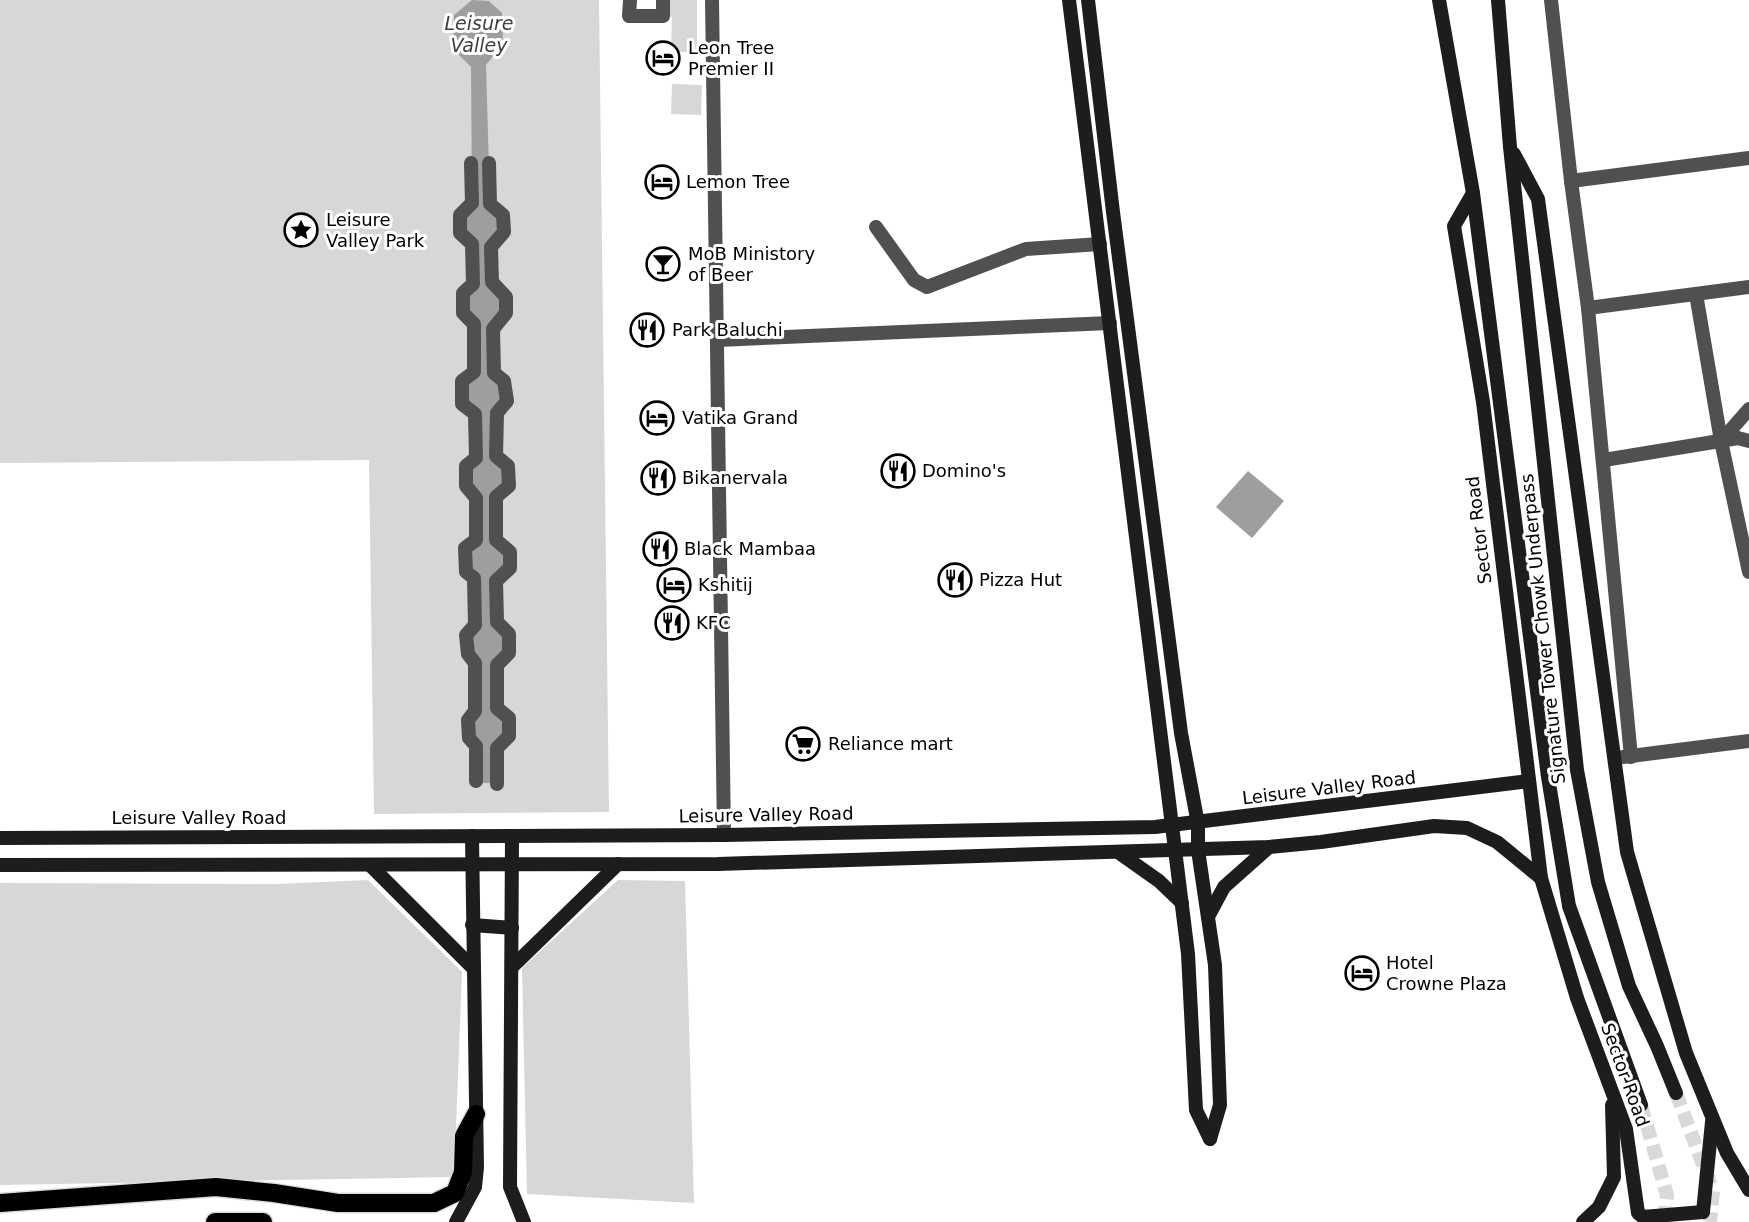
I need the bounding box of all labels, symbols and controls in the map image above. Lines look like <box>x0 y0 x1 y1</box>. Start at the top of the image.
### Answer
water label: Leisure Valley <box>445 12 514 56</box>
place label: Leon Tree Premier II <box>688 37 774 79</box>
hotel icon: Leon Tree Premier II <box>644 39 682 77</box>
hotel icon: Lemon Tree <box>643 163 681 201</box>
place label: Lemon Tree <box>686 171 790 192</box>
place label: Leisure Valley Park <box>326 209 425 251</box>
place icon: Leisure Valley Park <box>282 211 320 249</box>
place label: MoB Ministory of Beer <box>688 243 815 285</box>
bar icon: MoB Ministory of Beer <box>644 245 682 283</box>
restaurant icon: Park Baluchi <box>628 311 666 349</box>
place label: Park Baluchi <box>672 319 783 340</box>
hotel icon: Vatika Grand <box>638 399 676 437</box>
place label: Vatika Grand <box>682 407 798 428</box>
restaurant icon: Domino's <box>879 452 917 490</box>
restaurant icon: Bikanervala <box>639 459 677 497</box>
place label: Domino's <box>922 460 1006 481</box>
place label: Bikanervala <box>682 467 788 488</box>
street label: Signature Tower Chowk Underpass <box>1516 473 1569 785</box>
street label: Sector Road <box>1461 475 1496 585</box>
restaurant icon: Black Mambaa <box>641 530 679 568</box>
place label: Black Mambaa <box>684 538 816 559</box>
restaurant icon: Pizza Hut <box>936 561 974 599</box>
hotel icon: Kshitij <box>655 566 693 604</box>
place label: Pizza Hut <box>979 569 1062 590</box>
place label: Kshitij <box>698 574 753 595</box>
restaurant icon: KFC <box>653 604 691 642</box>
place label: KFC <box>696 612 731 633</box>
supermarket icon: Reliance mart <box>784 725 822 763</box>
place label: Reliance mart <box>828 733 953 754</box>
street label: Leisure Valley Road <box>1241 766 1417 809</box>
street label: Leisure Valley Road <box>678 802 854 827</box>
street label: Leisure Valley Road <box>112 807 286 828</box>
place label: Hotel Crowne Plaza <box>1386 952 1507 994</box>
hotel icon: Hotel Crowne Plaza <box>1343 954 1381 992</box>
street label: Sector Road <box>1597 1020 1654 1130</box>

